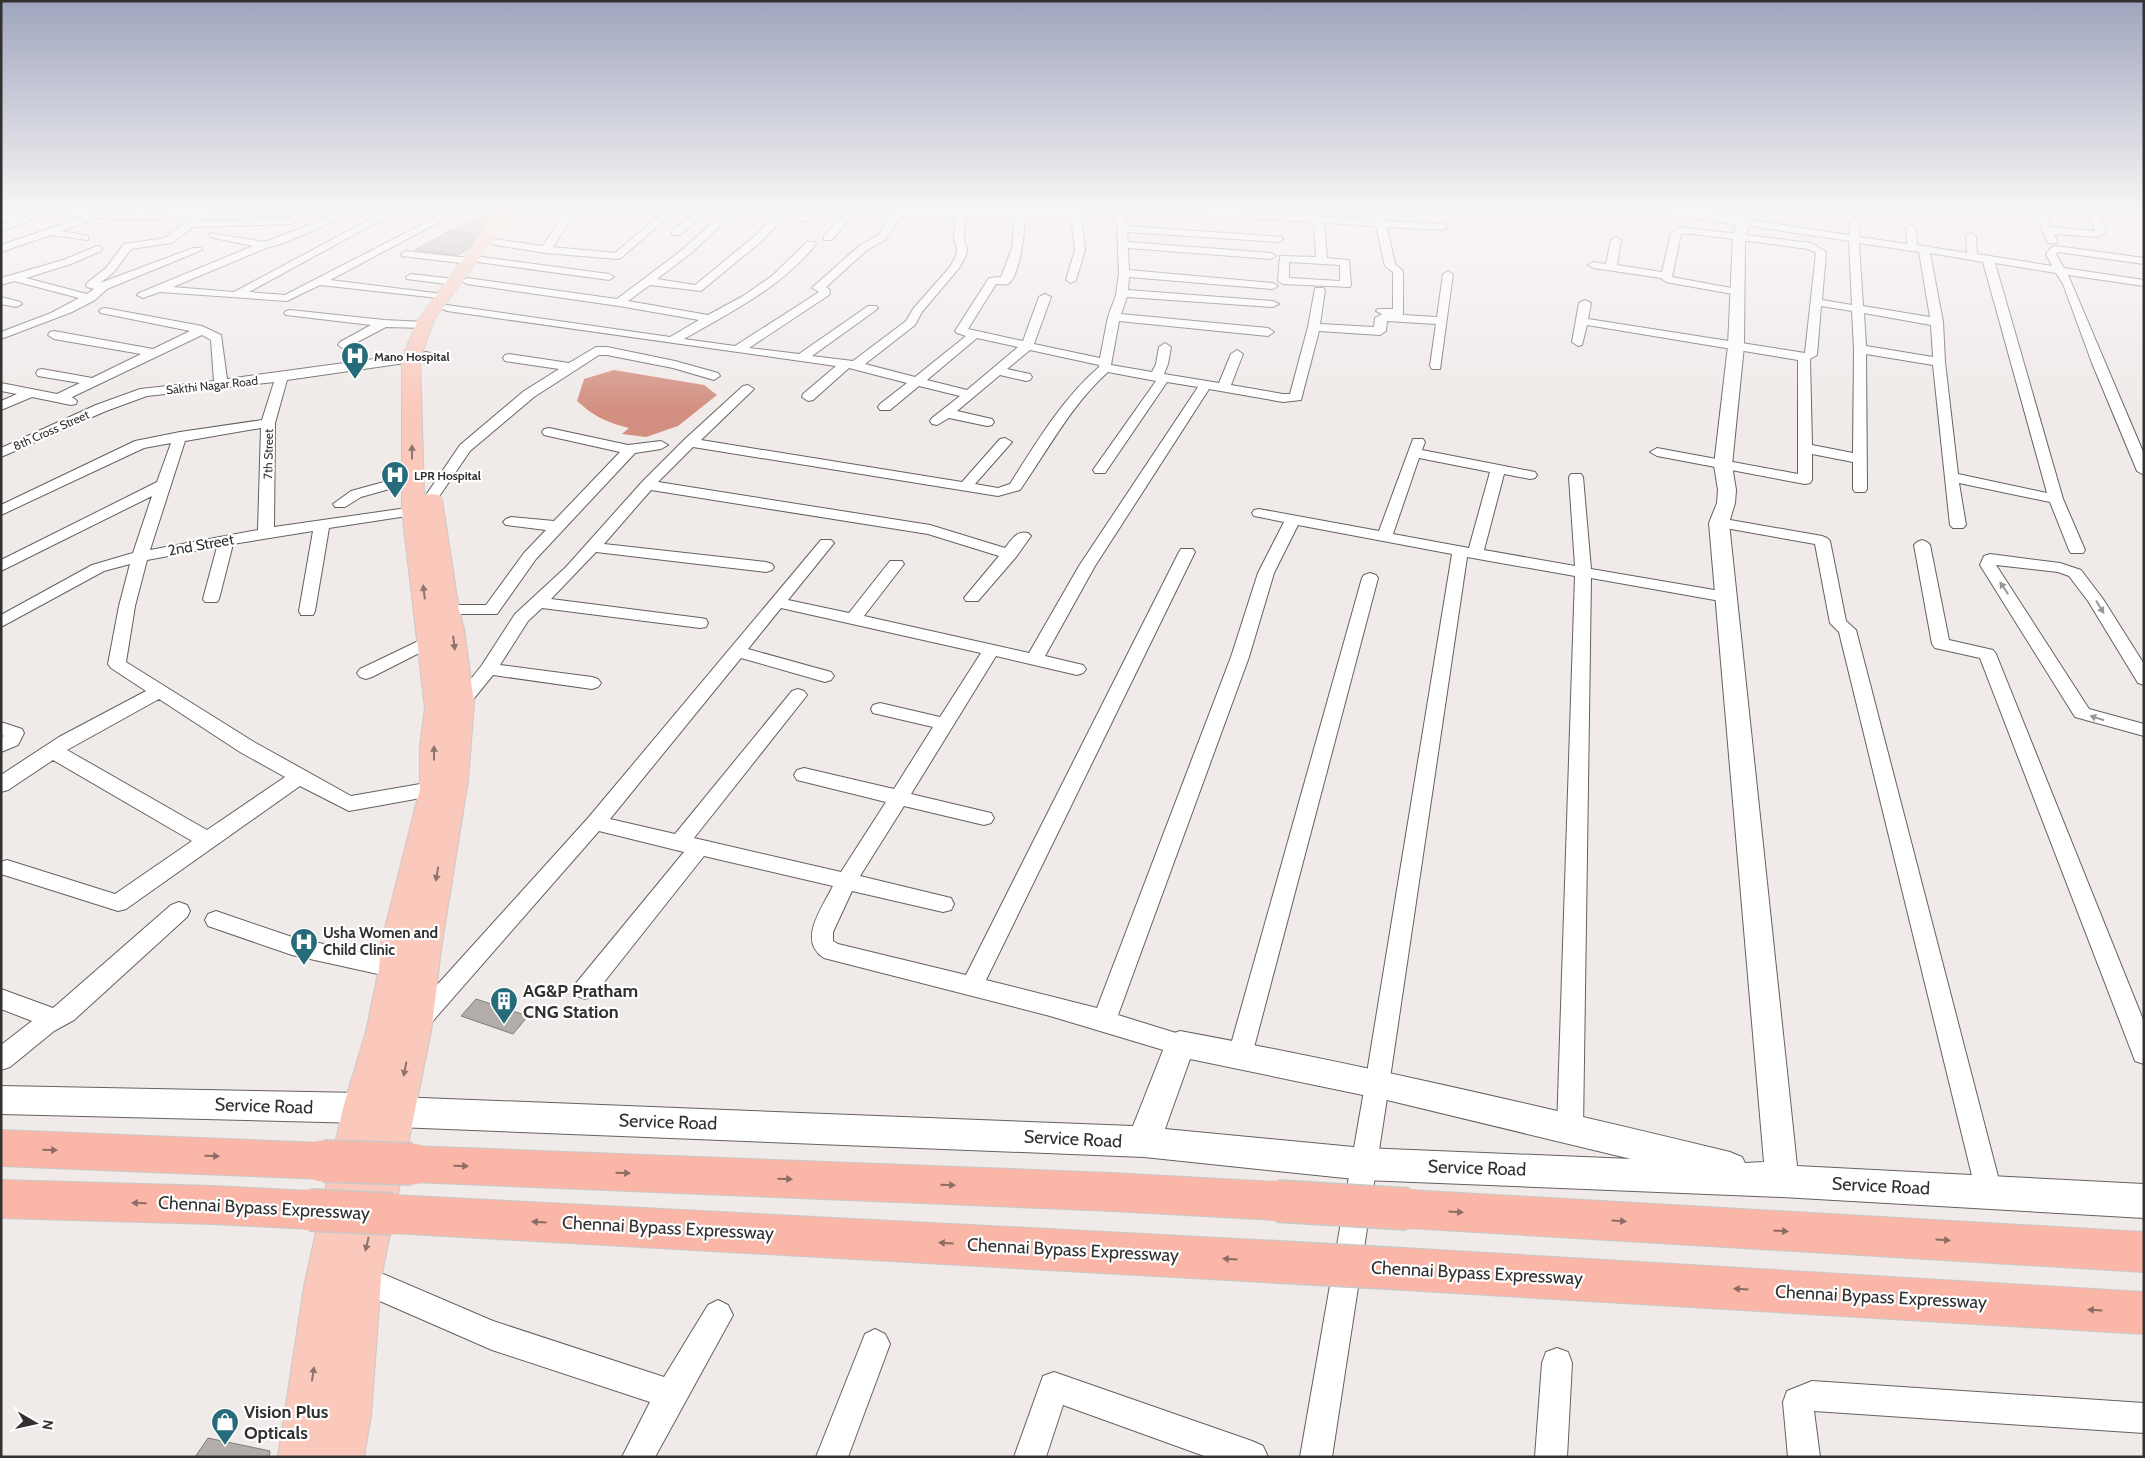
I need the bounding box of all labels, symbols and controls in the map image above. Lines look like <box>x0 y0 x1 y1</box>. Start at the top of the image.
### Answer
hospital icon: Mano Hospital <box>340 341 370 380</box>
place label: Mano Hospital <box>374 349 450 364</box>
street label: Sakthi Nagar Road <box>165 373 259 397</box>
street label: 8th Cross Street <box>11 407 91 453</box>
street label: 7th Street <box>260 429 276 479</box>
one-way arrow <box>408 443 416 459</box>
hospital icon: LPR Hospital <box>380 460 410 499</box>
place label: LPR Hospital <box>414 468 481 483</box>
street label: 2nd Street <box>167 530 235 560</box>
one-way arrow <box>1999 582 2009 595</box>
one-way arrow <box>420 583 428 599</box>
one-way arrow <box>2095 600 2104 613</box>
one-way arrow <box>450 636 458 652</box>
one-way arrow <box>2089 714 2104 721</box>
one-way arrow <box>430 745 438 761</box>
one-way arrow <box>433 866 441 882</box>
place label: Usha Women and Child Clinic <box>323 924 438 959</box>
hospital icon: Usha Women and Child Clinic <box>289 927 319 966</box>
place label: AG&P Pratham CNG Station <box>523 980 638 1023</box>
building icon: AG&P Pratham CNG Station <box>489 986 519 1025</box>
one-way arrow <box>401 1061 409 1077</box>
street label: Service Road <box>214 1093 314 1119</box>
street label: Service Road <box>618 1109 718 1135</box>
street label: Service Road <box>1023 1125 1123 1153</box>
one-way arrow <box>42 1146 58 1154</box>
one-way arrow <box>205 1153 221 1161</box>
street label: Service Road <box>1427 1155 1527 1181</box>
one-way arrow <box>453 1163 469 1171</box>
one-way arrow <box>615 1169 631 1177</box>
street label: Service Road <box>1831 1172 1931 1200</box>
one-way arrow <box>778 1175 794 1183</box>
one-way arrow <box>940 1182 956 1190</box>
street label: Chennai Bypass Expressway <box>157 1191 371 1225</box>
one-way arrow <box>131 1198 147 1206</box>
one-way arrow <box>1449 1208 1465 1216</box>
street label: Chennai Bypass Expressway <box>561 1211 775 1245</box>
one-way arrow <box>531 1217 547 1225</box>
one-way arrow <box>1611 1218 1627 1226</box>
one-way arrow <box>1773 1227 1789 1235</box>
street label: Chennai Bypass Expressway <box>966 1233 1180 1267</box>
one-way arrow <box>363 1237 371 1252</box>
one-way arrow <box>1935 1237 1951 1245</box>
one-way arrow <box>938 1238 954 1246</box>
one-way arrow <box>1222 1254 1238 1262</box>
street label: Chennai Bypass Expressway <box>1370 1256 1584 1290</box>
street label: Chennai Bypass Expressway <box>1774 1280 1988 1314</box>
one-way arrow <box>1732 1284 1748 1292</box>
one-way arrow <box>2087 1305 2103 1313</box>
one-way arrow <box>309 1365 317 1381</box>
north arrow <box>10 1398 60 1448</box>
place label: Vision Plus Opticals <box>244 1401 329 1444</box>
shop icon: Vision Plus Opticals <box>210 1407 240 1446</box>
text: N <box>38 1419 58 1431</box>

